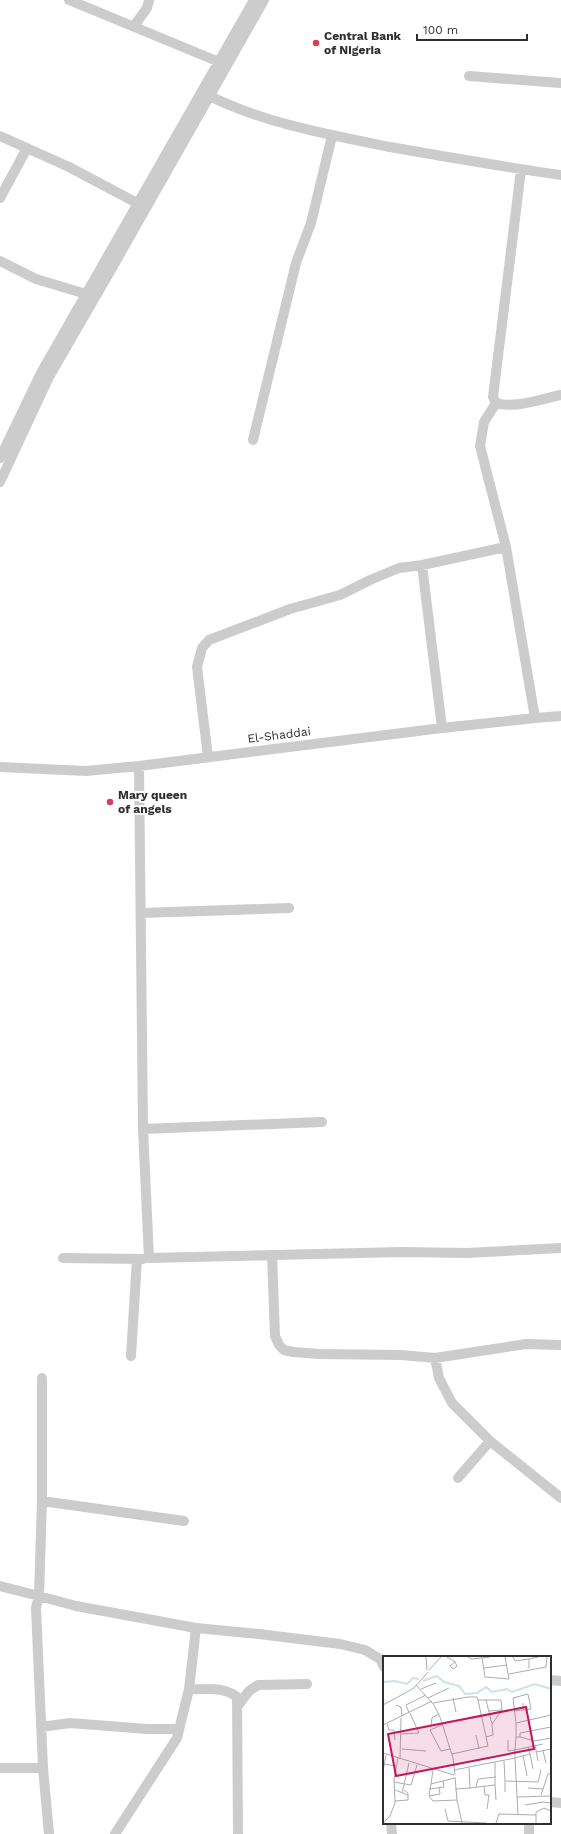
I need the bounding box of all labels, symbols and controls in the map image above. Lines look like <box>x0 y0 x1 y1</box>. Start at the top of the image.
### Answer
scale bar <box>417 16 527 42</box>
text: 100 m <box>423 23 458 37</box>
place label: Central Bank of Nigeria <box>324 29 402 57</box>
marker: Central Bank of Nigeria <box>311 38 321 48</box>
street label: El-Shaddai <box>247 724 311 746</box>
place label: Mary queen of angels <box>118 788 187 816</box>
marker: Mary queen of angels <box>105 797 115 807</box>
inset map <box>383 1656 551 1824</box>

